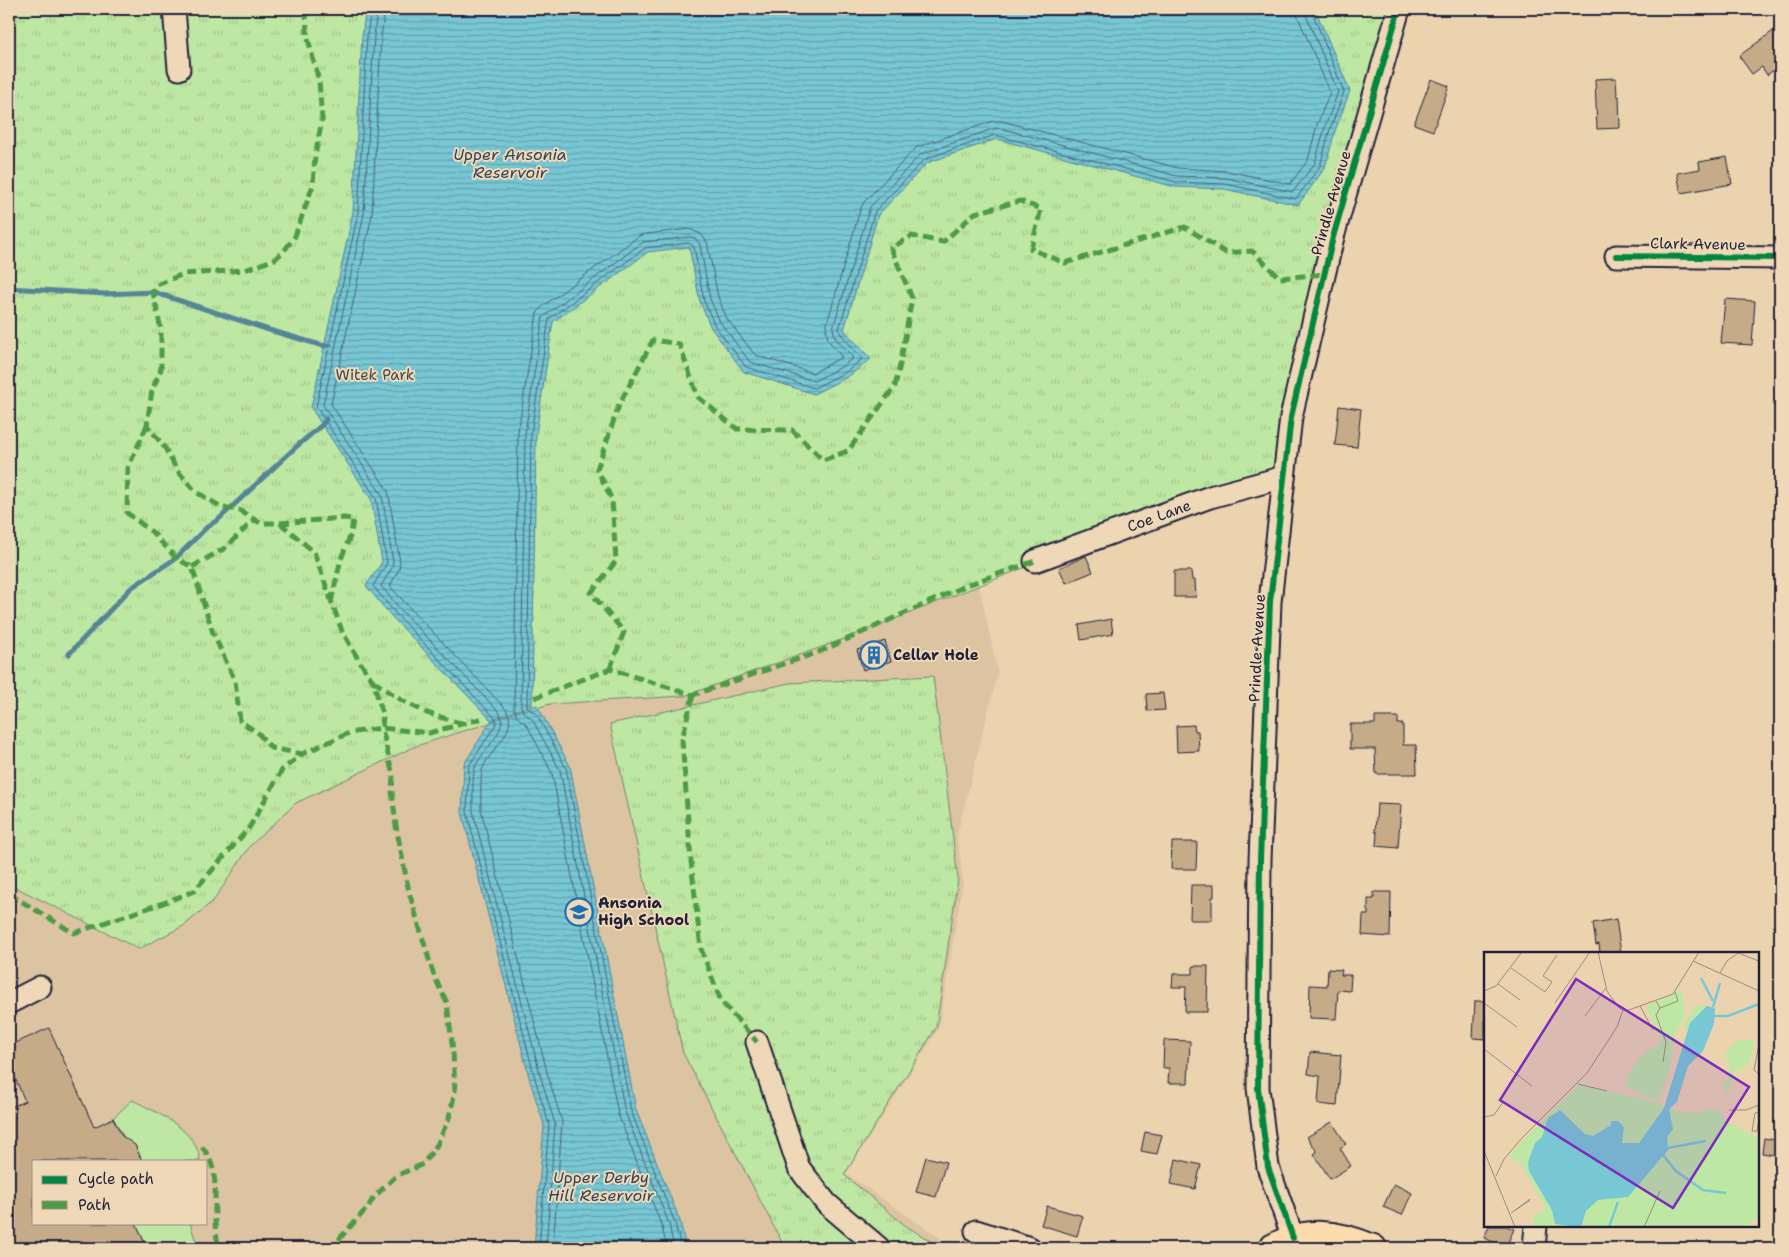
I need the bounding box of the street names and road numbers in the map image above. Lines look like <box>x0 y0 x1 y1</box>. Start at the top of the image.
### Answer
street label: Prindle Avenue <box>1306 148 1356 258</box>
street label: Clark Avenue <box>1650 233 1746 255</box>
street label: Coe Lane <box>1124 495 1194 537</box>
street label: Prindle Avenue <box>1244 593 1270 703</box>

